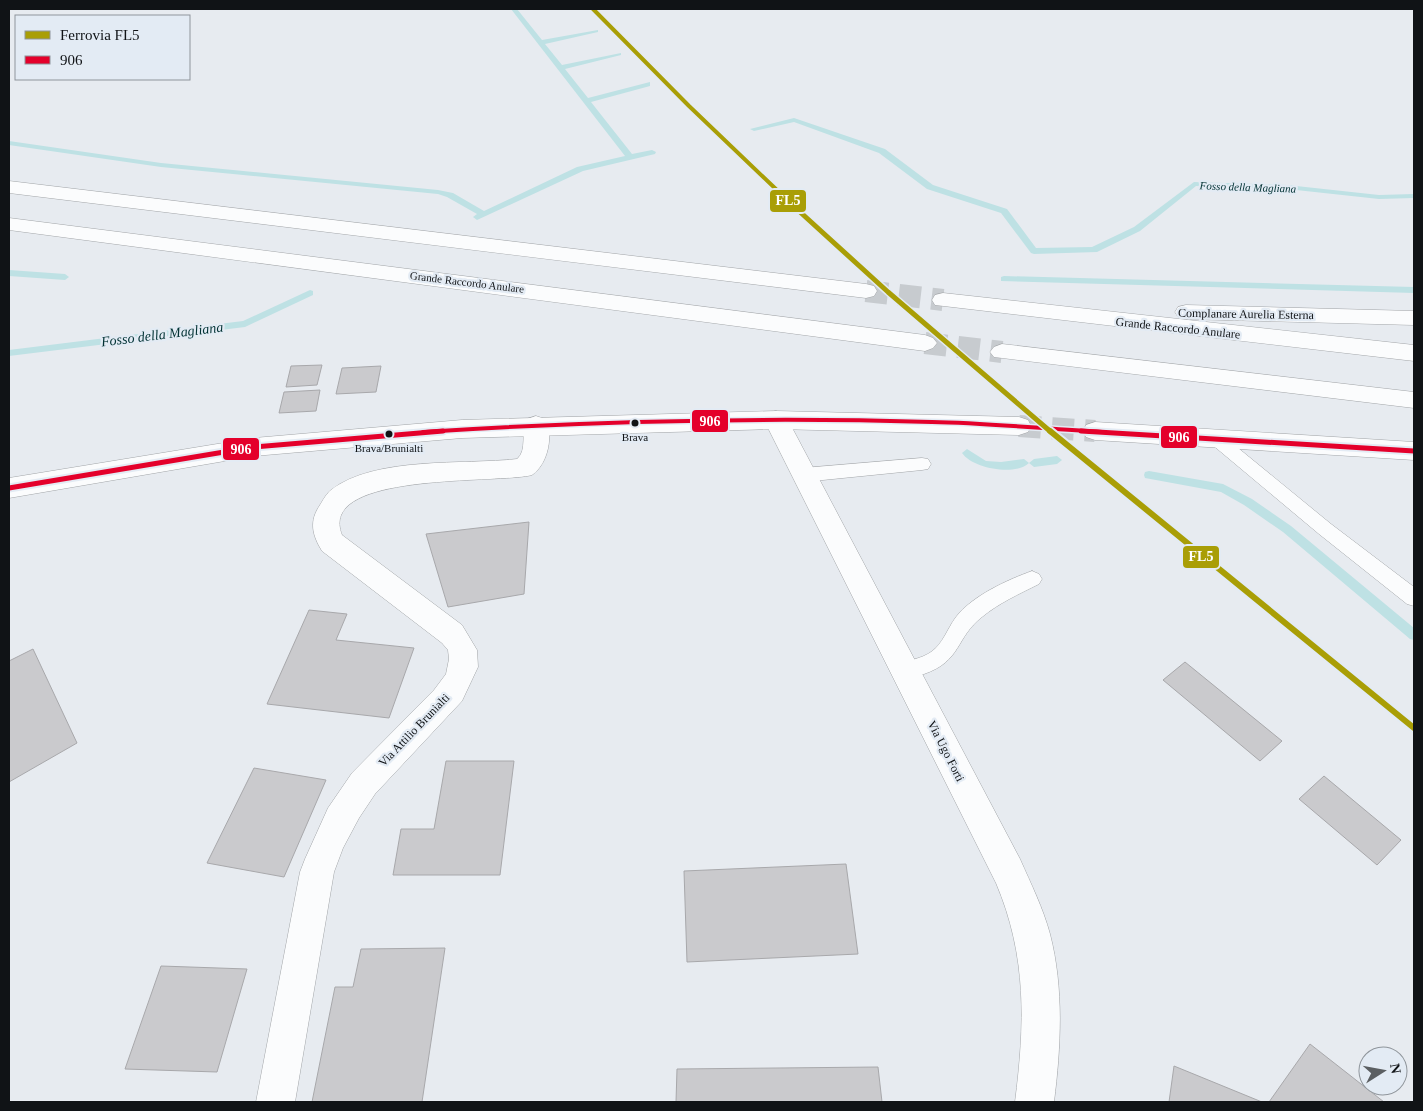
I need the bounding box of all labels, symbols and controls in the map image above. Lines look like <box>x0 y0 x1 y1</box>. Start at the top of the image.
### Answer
legend <box>15 15 190 80</box>
text: Ferrovia FL5 <box>60 27 140 43</box>
text: 906 <box>60 52 83 68</box>
water label: Fosso della Magliana <box>1199 179 1297 195</box>
line badge: FL5 <box>769 189 807 213</box>
text: FL5 <box>776 193 800 208</box>
street label: Grande Raccordo Anulare <box>409 269 525 295</box>
street label: Complanare Aurelia Esterna <box>1178 306 1315 322</box>
street label: Grande Raccordo Anulare <box>1115 314 1241 342</box>
water label: Fosso della Magliana <box>99 320 224 350</box>
line badge: 906 <box>691 409 729 433</box>
text: 906 <box>700 414 721 429</box>
marker: Brava <box>630 418 640 428</box>
line badge: 906 <box>1160 425 1198 449</box>
marker: Brava/Brunialti <box>384 429 394 439</box>
text: 906 <box>1169 430 1190 445</box>
place label: Brava <box>622 431 648 443</box>
line badge: 906 <box>222 437 260 461</box>
text: 906 <box>231 442 252 457</box>
place label: Brava/Brunialti <box>355 442 423 454</box>
line badge: FL5 <box>1182 545 1220 569</box>
text: FL5 <box>1189 549 1213 564</box>
street label: Via Attilio Brunialti <box>376 690 453 769</box>
street label: Via Ugo Forti <box>925 718 968 784</box>
north arrow <box>1358 1046 1408 1096</box>
text: N <box>1387 1062 1404 1075</box>

